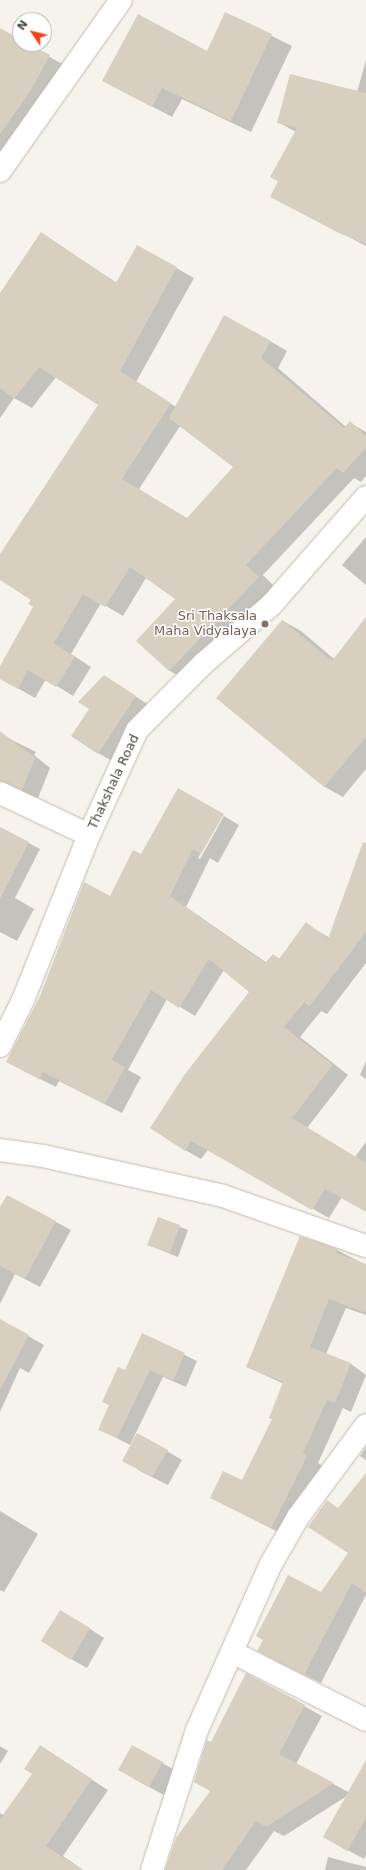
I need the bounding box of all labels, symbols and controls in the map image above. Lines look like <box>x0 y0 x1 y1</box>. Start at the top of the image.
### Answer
north arrow <box>12 12 52 52</box>
text: N <box>15 18 31 33</box>
place label: Sri Thaksala Maha Vidyalaya <box>154 609 257 640</box>
marker: Sri Thaksala Maha Vidyalaya <box>260 619 270 629</box>
street label: Thakshala Road <box>85 732 143 832</box>

